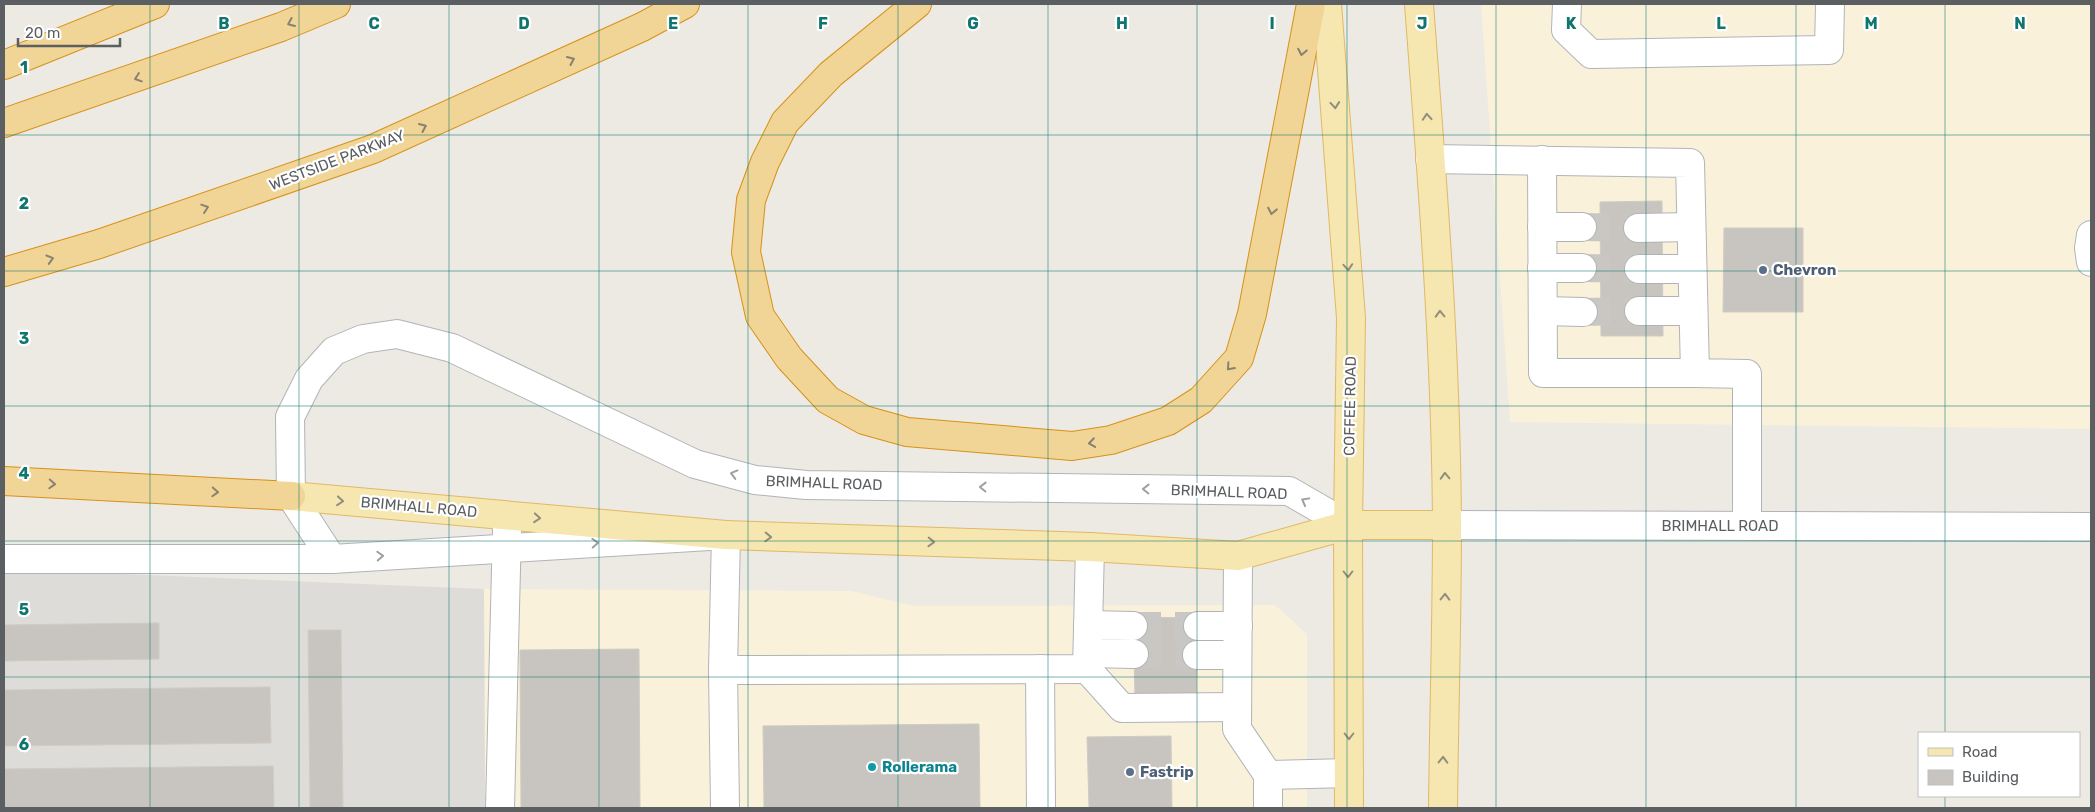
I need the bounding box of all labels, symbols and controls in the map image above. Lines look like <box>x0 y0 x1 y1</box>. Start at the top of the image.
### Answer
text: B <box>218 14 230 33</box>
text: C <box>368 14 380 33</box>
text: D <box>518 14 530 33</box>
text: E <box>668 14 678 33</box>
text: F <box>818 14 828 33</box>
text: G <box>967 14 979 33</box>
text: H <box>1116 14 1128 33</box>
text: I <box>1269 14 1275 33</box>
text: J <box>1417 14 1427 33</box>
text: K <box>1566 14 1577 33</box>
text: L <box>1716 14 1726 33</box>
text: M <box>1864 14 1878 33</box>
text: N <box>2014 14 2026 33</box>
scale bar <box>18 15 120 47</box>
one-way arrow <box>287 17 296 28</box>
text: 20 m <box>25 24 60 42</box>
one-way arrow <box>1298 47 1308 56</box>
one-way arrow <box>566 55 575 66</box>
text: 1 <box>20 58 28 77</box>
one-way arrow <box>134 72 143 82</box>
one-way arrow <box>1329 101 1340 109</box>
one-way arrow <box>1422 112 1433 120</box>
one-way arrow <box>417 123 426 133</box>
street label: WESTSIDE PARKWAY <box>267 126 408 194</box>
text: 2 <box>19 194 29 213</box>
one-way arrow <box>200 203 208 213</box>
one-way arrow <box>1267 207 1277 216</box>
one-way arrow <box>46 254 54 264</box>
place label: Chevron <box>1773 261 1836 279</box>
one-way arrow <box>1342 263 1353 271</box>
marker: Chevron <box>1757 264 1769 276</box>
one-way arrow <box>1435 309 1446 317</box>
text: 3 <box>19 329 29 348</box>
street label: COFFEE ROAD <box>1340 356 1360 456</box>
one-way arrow <box>1227 361 1236 370</box>
one-way arrow <box>1088 437 1096 448</box>
text: 4 <box>19 464 30 483</box>
one-way arrow <box>731 470 739 480</box>
street label: BRIMHALL ROAD <box>765 472 883 494</box>
one-way arrow <box>1440 472 1451 480</box>
one-way arrow <box>49 478 57 489</box>
street label: BRIMHALL ROAD <box>1170 481 1288 503</box>
one-way arrow <box>979 482 986 492</box>
one-way arrow <box>1141 484 1149 494</box>
one-way arrow <box>211 487 219 498</box>
street label: BRIMHALL ROAD <box>360 493 478 521</box>
one-way arrow <box>336 495 344 506</box>
one-way arrow <box>1302 497 1311 507</box>
one-way arrow <box>533 512 541 523</box>
street label: BRIMHALL ROAD <box>1662 517 1778 535</box>
one-way arrow <box>765 531 773 542</box>
one-way arrow <box>927 537 935 547</box>
one-way arrow <box>591 538 599 549</box>
one-way arrow <box>376 550 384 561</box>
one-way arrow <box>1343 570 1353 578</box>
one-way arrow <box>1440 593 1451 601</box>
text: 5 <box>19 600 29 619</box>
one-way arrow <box>1344 732 1354 740</box>
legend <box>1918 732 2080 797</box>
text: 6 <box>19 735 29 754</box>
text: Road <box>1962 743 1998 761</box>
one-way arrow <box>1438 755 1449 763</box>
place label: Rollerama <box>882 758 957 776</box>
marker: Rollerama <box>866 761 878 773</box>
place label: Fastrip <box>1140 763 1194 781</box>
marker: Fastrip <box>1124 766 1136 778</box>
text: Building <box>1962 768 2019 786</box>

